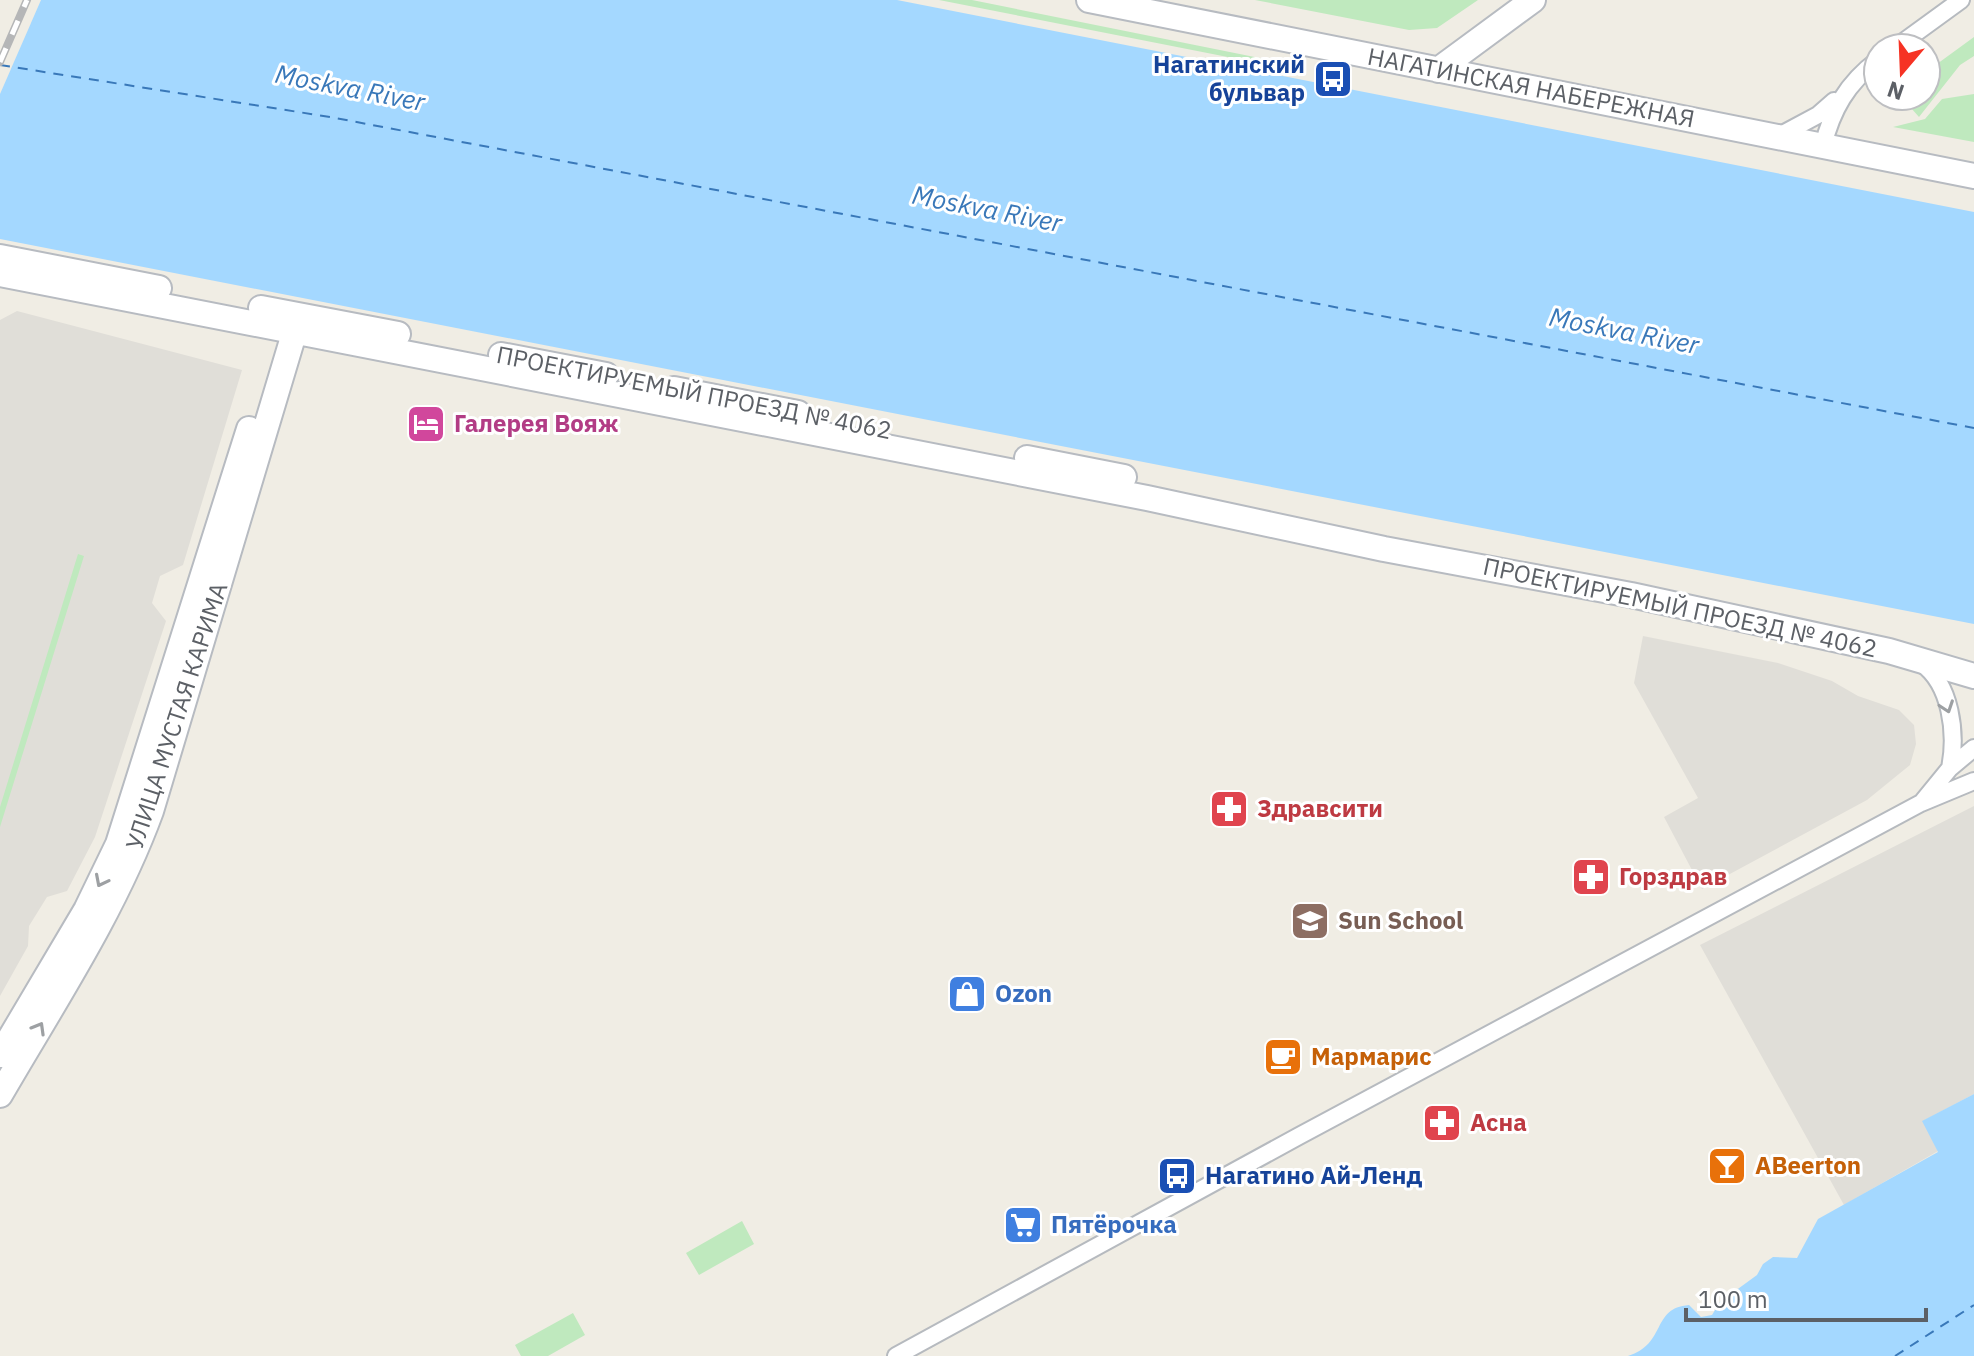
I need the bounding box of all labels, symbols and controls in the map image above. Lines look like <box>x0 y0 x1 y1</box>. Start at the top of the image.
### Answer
north arrow <box>1862 32 1942 112</box>
street label: НАГАТИНСКАЯ НАБЕРЕЖНАЯ <box>1365 40 1697 134</box>
place label: Нагатинский бульвар <box>1153 48 1305 108</box>
water label: Moskva River <box>272 56 430 118</box>
bus stop icon: Нагатинский бульвар <box>1312 58 1354 100</box>
text: N <box>1883 75 1908 108</box>
water label: Moskva River <box>909 177 1067 239</box>
water label: Moskva River <box>1546 299 1704 361</box>
street label: ПРОЕКТИРУЕМЫЙ ПРОЕЗД № 4062 <box>494 338 894 446</box>
hotel icon: Галерея Вояж <box>405 403 447 445</box>
place label: Галерея Вояж <box>454 407 619 439</box>
street label: ПРОЕКТИРУЕМЫЙ ПРОЕЗД № 4062 <box>1480 550 1880 664</box>
street label: УЛИЦА МУСТАЯ КАРИМА <box>118 578 234 853</box>
one-way arrow <box>1937 699 1953 713</box>
pharmacy icon: Здравсити <box>1208 788 1250 830</box>
place label: Здравсити <box>1257 792 1383 824</box>
pharmacy icon: Горздрав <box>1570 856 1612 898</box>
place label: Горздрав <box>1619 860 1727 892</box>
one-way arrow <box>95 873 110 887</box>
school or university icon: Sun School <box>1289 900 1331 942</box>
place label: Sun School <box>1338 904 1463 936</box>
shop icon: Ozon <box>946 973 988 1015</box>
place label: Ozon <box>995 977 1052 1009</box>
one-way arrow <box>29 1022 45 1037</box>
cafe icon: Мармарис <box>1262 1036 1304 1078</box>
place label: Мармарис <box>1311 1040 1432 1072</box>
pharmacy icon: Асна <box>1421 1102 1463 1144</box>
place label: Асна <box>1470 1106 1527 1138</box>
bar icon: ABeerton <box>1706 1145 1748 1187</box>
place label: ABeerton <box>1755 1149 1861 1181</box>
bus stop icon: Нагатино Ай-Ленд <box>1156 1155 1198 1197</box>
place label: Нагатино Ай-Ленд <box>1205 1159 1423 1191</box>
supermarket icon: Пятёрочка <box>1002 1204 1044 1246</box>
place label: Пятёрочка <box>1051 1208 1177 1240</box>
scale bar <box>1686 1272 1926 1322</box>
text: 100 m <box>1698 1283 1768 1315</box>

